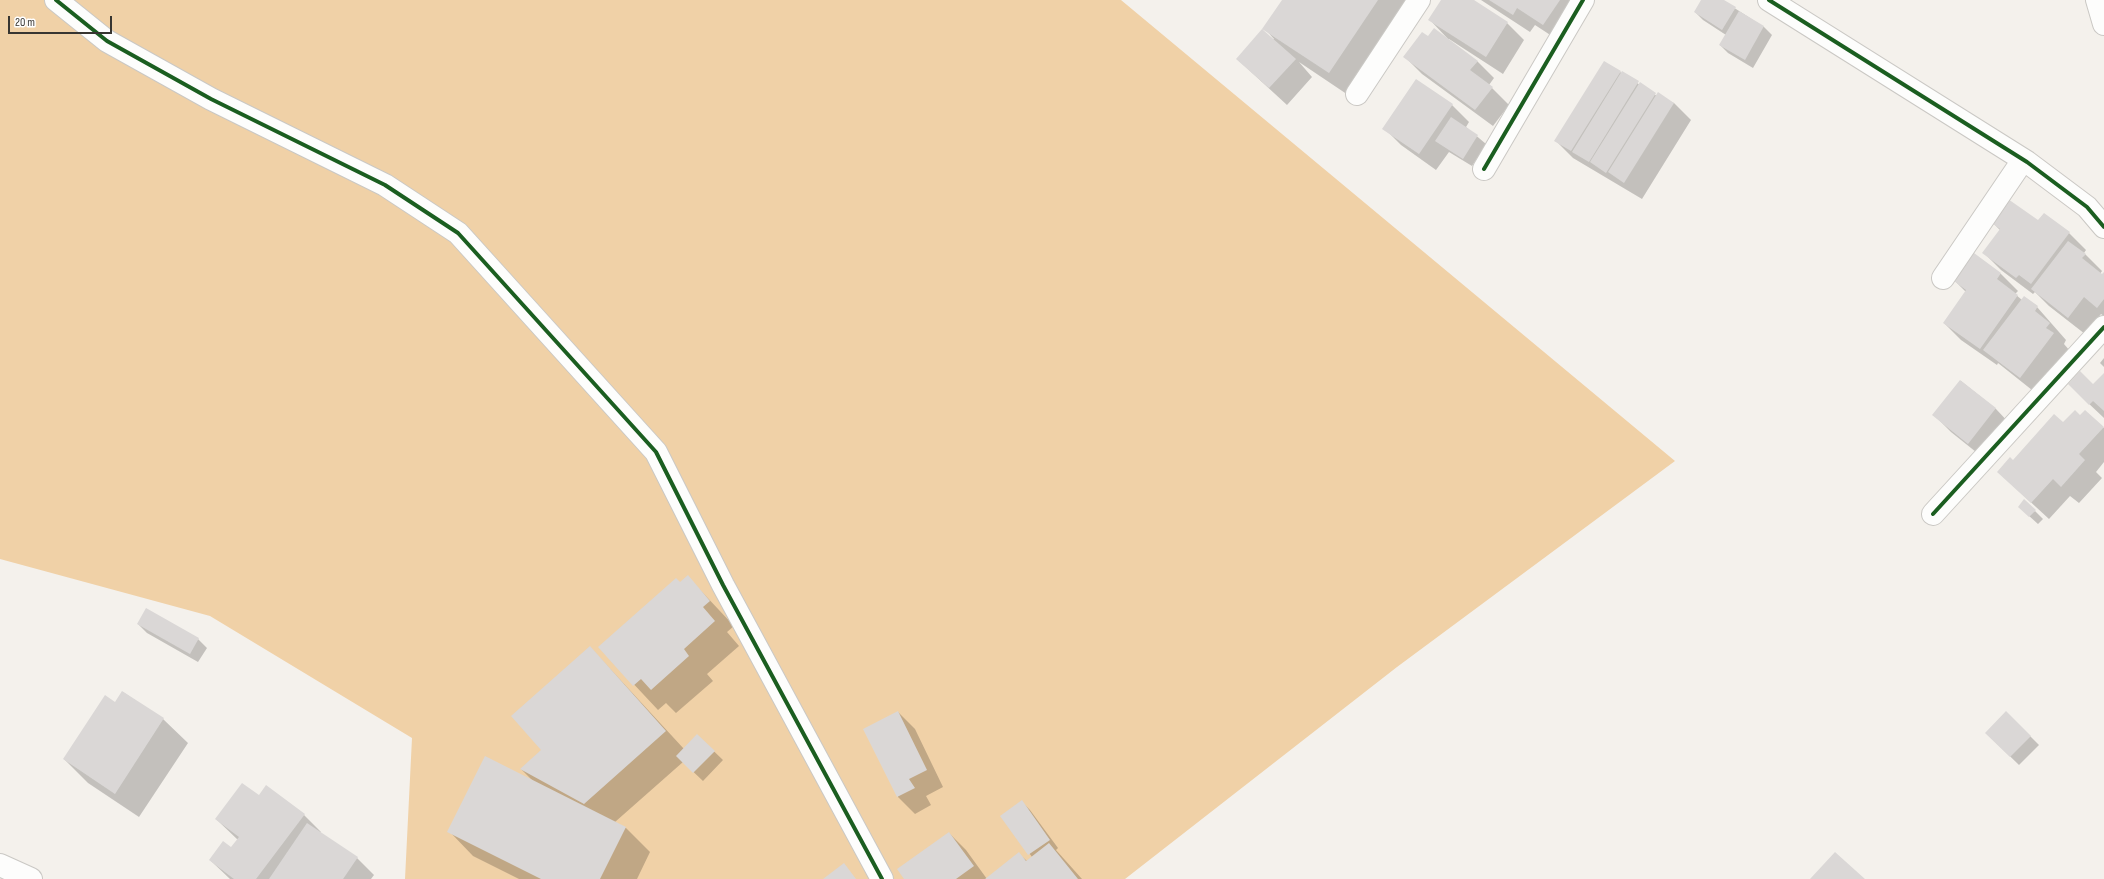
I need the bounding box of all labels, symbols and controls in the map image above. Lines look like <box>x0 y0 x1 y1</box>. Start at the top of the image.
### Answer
scale bar <box>10 8 114 34</box>
text: 20 m <box>15 15 35 30</box>

